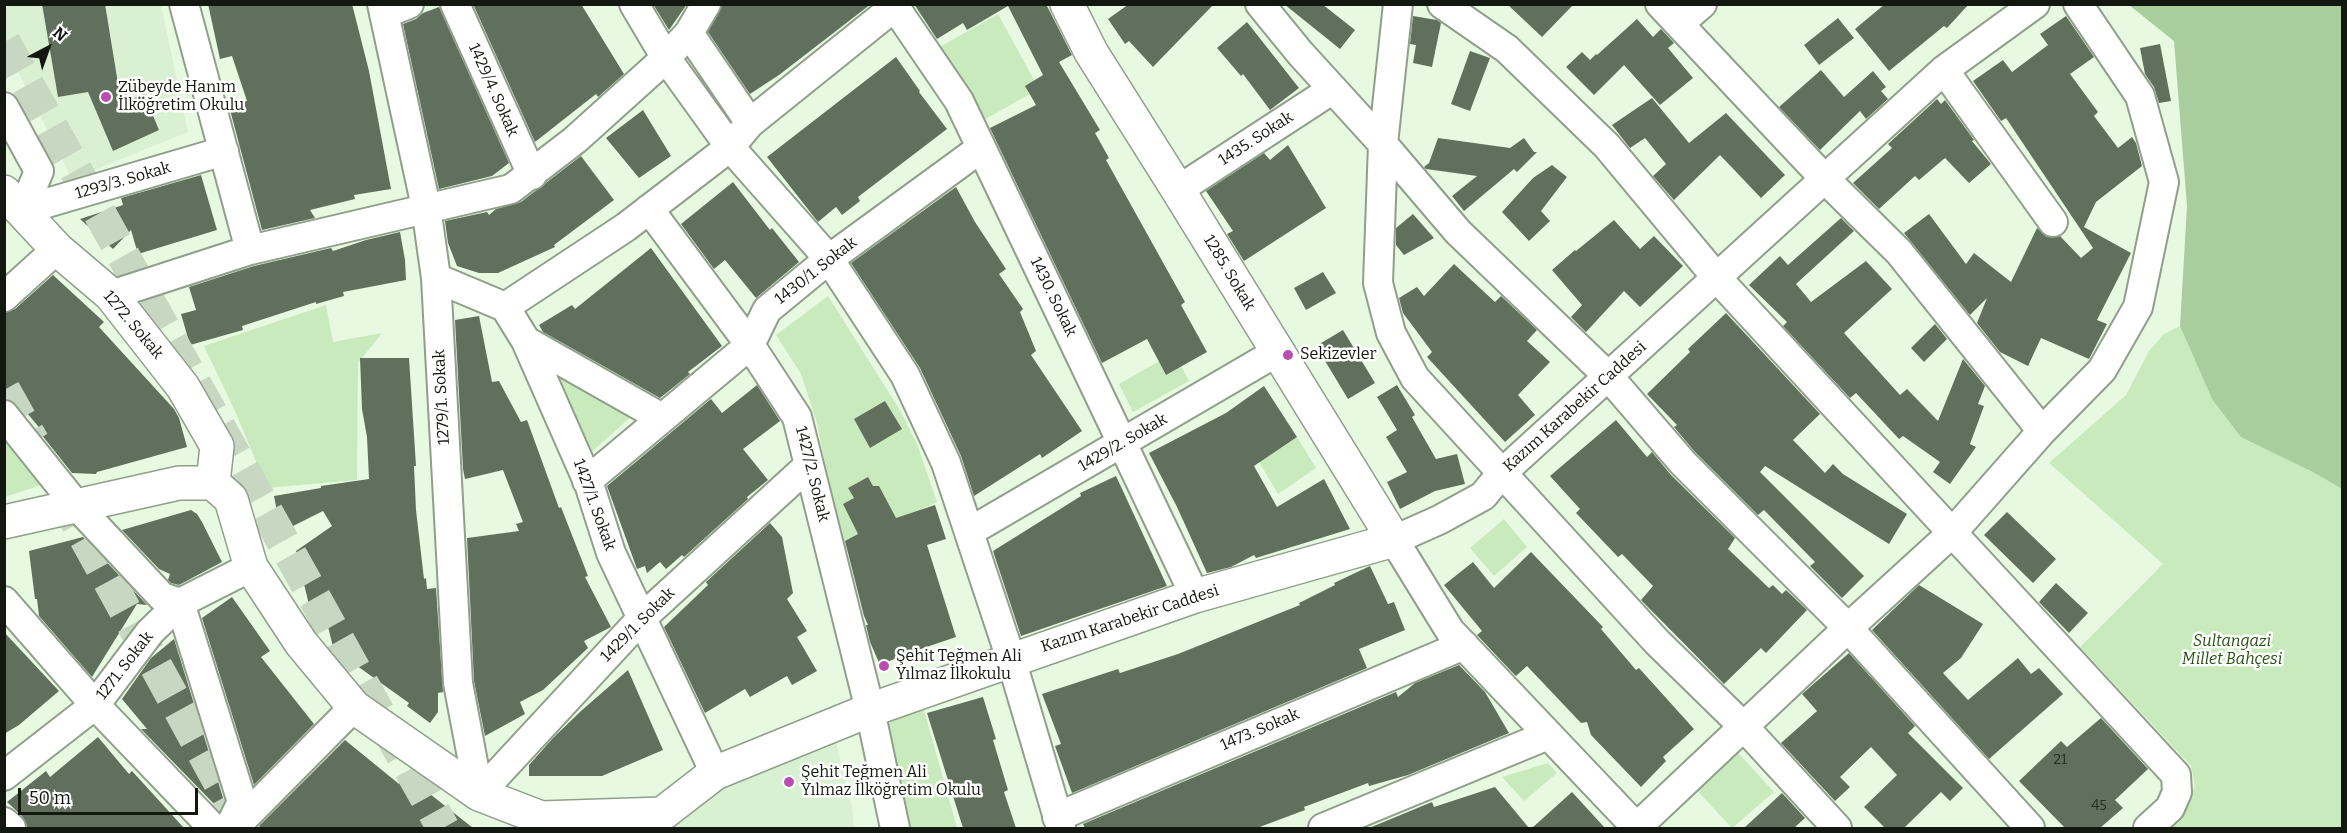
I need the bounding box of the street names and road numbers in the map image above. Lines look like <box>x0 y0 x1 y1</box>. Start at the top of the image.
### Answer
street label: 1429/4. Sokak <box>464 40 522 140</box>
street label: 1435. Sokak <box>1215 108 1297 170</box>
street label: 1293/3. Sokak <box>73 158 173 204</box>
street label: 1285. Sokak <box>1199 232 1259 314</box>
street label: 1430/1. Sokak <box>771 233 861 309</box>
street label: 1430. Sokak <box>1026 254 1080 340</box>
street label: 1272. Sokak <box>99 287 167 363</box>
street label: Kazım Karabekir Caddesi <box>1500 338 1650 476</box>
street label: 1279/1. Sokak <box>430 349 454 445</box>
street label: 1429/2. Sokak <box>1075 410 1171 476</box>
street label: 1427/2. Sokak <box>791 424 833 524</box>
street label: 1427/1. Sokak <box>569 457 619 553</box>
street label: Kazım Karabekir Caddesi <box>1039 581 1221 657</box>
street label: 1429/1. Sokak <box>597 584 679 666</box>
street label: 1271. Sokak <box>92 628 158 704</box>
street label: 1473. Sokak <box>1218 705 1302 755</box>

